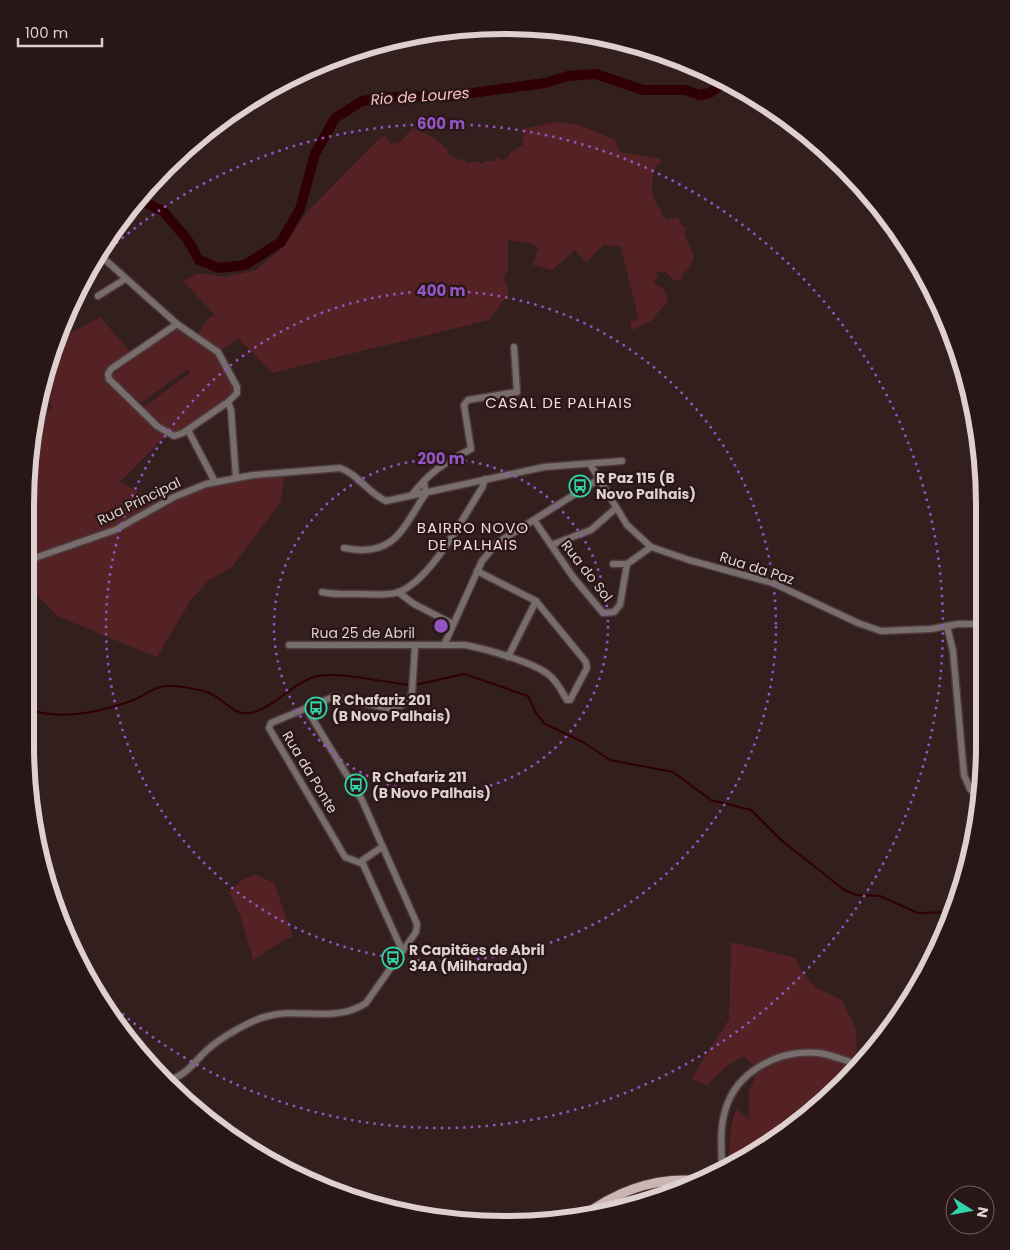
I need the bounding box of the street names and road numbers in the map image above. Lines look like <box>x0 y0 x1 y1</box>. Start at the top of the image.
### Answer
street label: Rua Principal <box>94 472 184 530</box>
street label: Rua do Sol <box>557 536 617 606</box>
street label: Rua da Paz <box>717 547 797 589</box>
street label: Rua 25 de Abril <box>311 623 415 643</box>
street label: Rua da Ponte <box>277 727 343 817</box>

